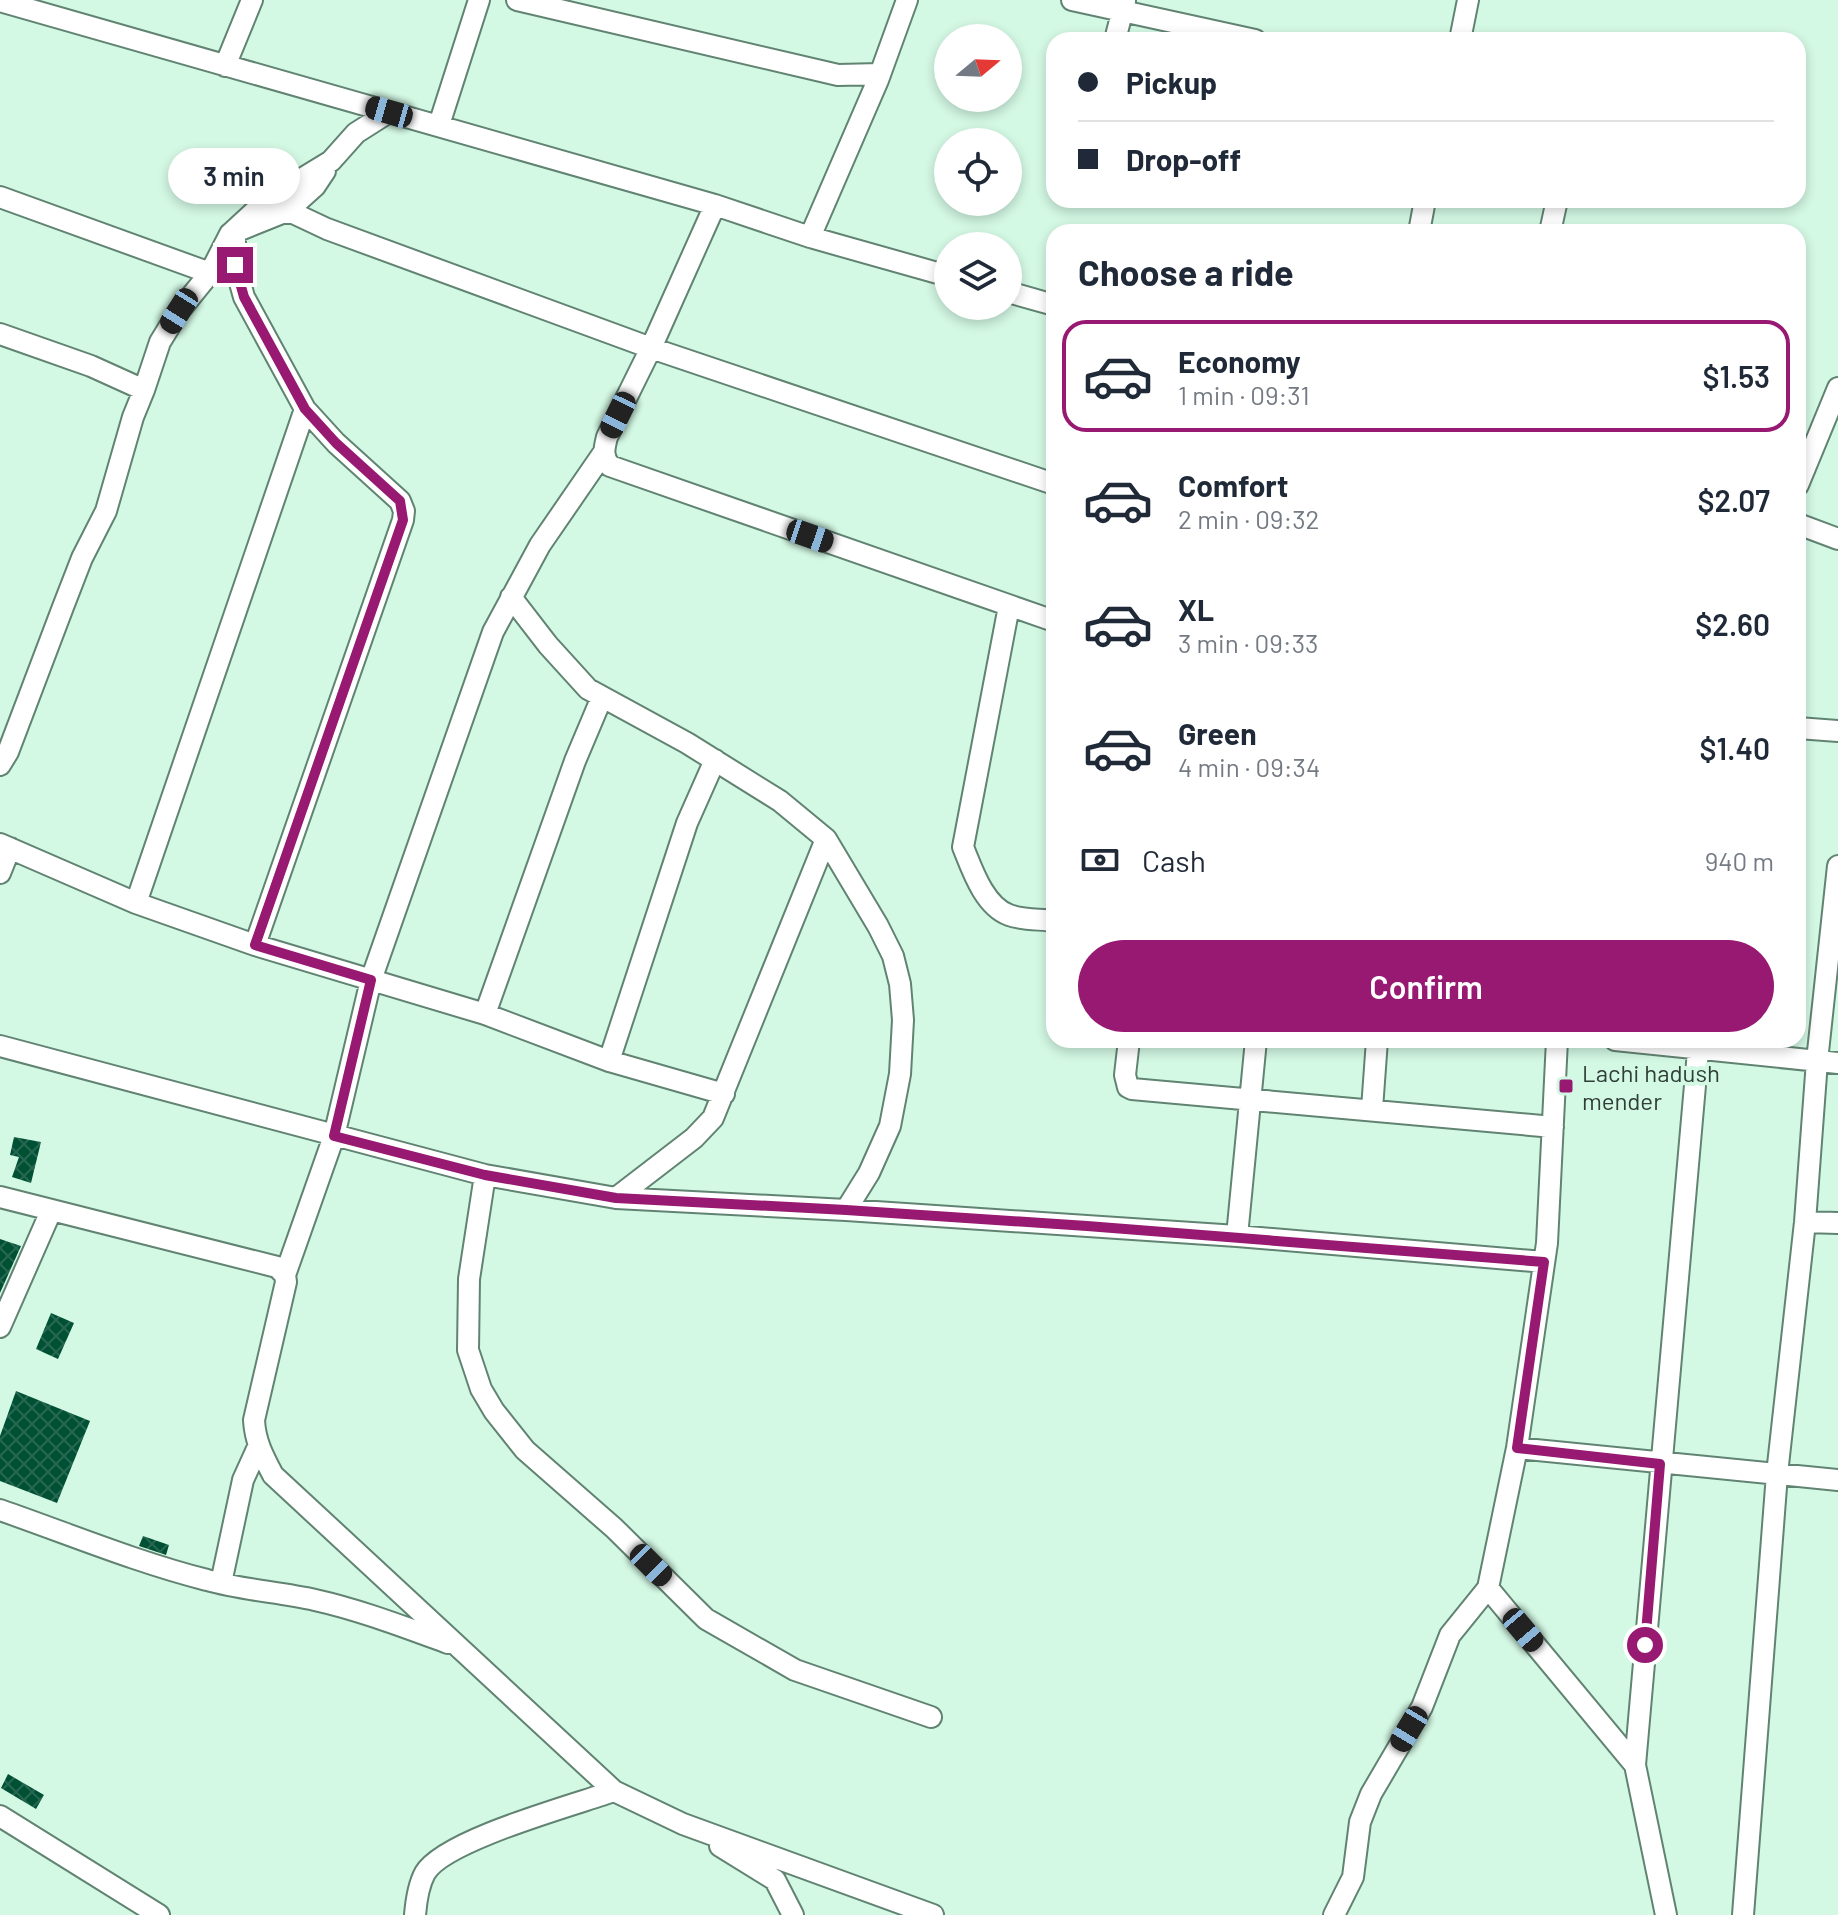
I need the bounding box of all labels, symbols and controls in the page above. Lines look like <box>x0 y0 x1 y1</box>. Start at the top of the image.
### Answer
north arrow <box>934 24 1022 112</box>
map controls <box>934 24 1022 320</box>
text: Pickup <box>1126 64 1217 100</box>
car <box>363 94 415 130</box>
button: locate <box>934 128 1022 216</box>
text: Drop-off <box>1126 141 1241 177</box>
callout: 3 min <box>169 149 301 205</box>
text: 3 min <box>203 160 265 191</box>
button: layers <box>934 232 1022 320</box>
route end <box>217 247 253 283</box>
text: Choose a ride <box>1078 250 1294 293</box>
car <box>156 284 202 338</box>
icon: car <box>1082 340 1154 412</box>
text: Economy <box>1178 343 1301 379</box>
text: $1.53 <box>1702 358 1770 394</box>
text: 1 min · 09:31 <box>1178 379 1310 410</box>
car <box>597 388 639 442</box>
icon: car <box>1082 464 1154 536</box>
text: Comfort <box>1178 467 1288 503</box>
text: $2.07 <box>1697 482 1770 518</box>
text: 2 min · 09:32 <box>1178 503 1320 534</box>
car <box>783 517 837 555</box>
icon: car <box>1082 588 1154 660</box>
text: XL <box>1178 591 1214 627</box>
text: $2.60 <box>1695 606 1770 642</box>
text: 3 min · 09:33 <box>1178 627 1318 658</box>
icon: car <box>1082 712 1154 784</box>
text: Green <box>1178 715 1257 751</box>
text: $1.40 <box>1700 730 1770 766</box>
text: 4 min · 09:34 <box>1178 751 1320 782</box>
icon: cash <box>1078 838 1122 882</box>
text: Cash <box>1142 842 1206 878</box>
text: 940 m <box>1705 845 1774 876</box>
button: Confirm <box>1078 940 1774 1032</box>
place label: Lachi hadush mender <box>1582 1058 1720 1115</box>
marker: Lachi hadush mender <box>1557 1077 1575 1095</box>
car <box>626 1540 676 1590</box>
car <box>1498 1604 1548 1656</box>
route start <box>1627 1627 1663 1663</box>
car <box>1386 1702 1432 1756</box>

